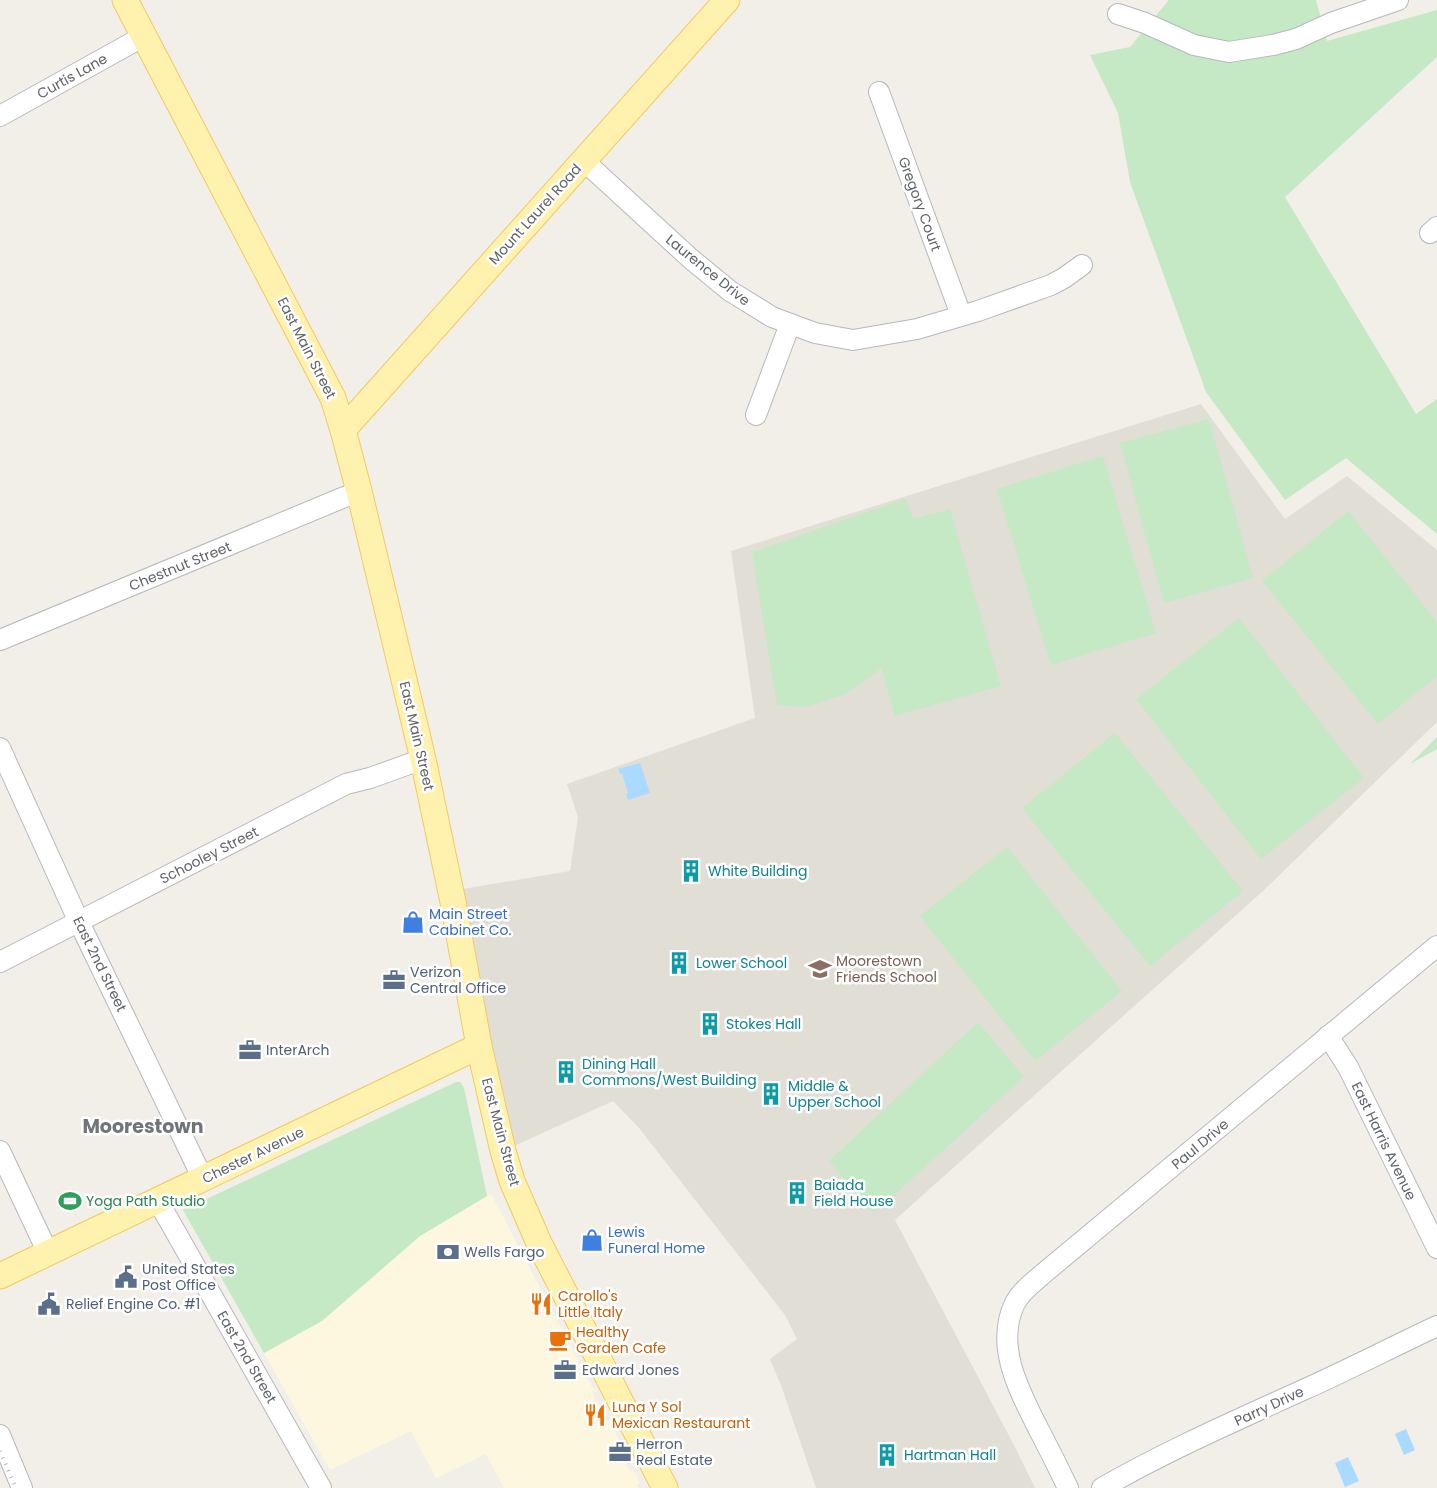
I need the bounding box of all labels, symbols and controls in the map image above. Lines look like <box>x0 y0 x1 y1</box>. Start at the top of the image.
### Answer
street label: Curtis Lane <box>33 48 111 104</box>
street label: Gregory Court <box>894 154 946 254</box>
street label: Mount Laurel Road <box>484 159 586 269</box>
street label: Laurence Drive <box>662 230 755 310</box>
street label: East Main Street <box>273 294 341 402</box>
street label: Chestnut Street <box>126 536 234 596</box>
street label: East Main Street <box>395 679 439 793</box>
street label: Schooley Street <box>156 821 262 889</box>
building icon: White Building <box>678 858 704 884</box>
place label: White Building <box>708 861 807 881</box>
place label: Main Street Cabinet Co. <box>429 904 511 940</box>
shop icon: Main Street Cabinet Co. <box>400 909 426 935</box>
street label: East 2nd Street <box>68 913 132 1015</box>
building icon: Lower School <box>666 950 692 976</box>
place label: Moorestown Friends School <box>836 951 937 987</box>
place label: Lower School <box>696 953 787 973</box>
school or university icon: Moorestown Friends School <box>807 956 833 982</box>
place label: Verizon Central Office <box>410 962 507 998</box>
office icon: Verizon Central Office <box>381 967 407 993</box>
building icon: Stokes Hall <box>697 1011 723 1037</box>
place label: Stokes Hall <box>726 1014 801 1034</box>
office icon: InterArch <box>237 1037 263 1063</box>
place label: InterArch <box>266 1040 330 1060</box>
place label: Dining Hall Commons/West Building <box>582 1054 757 1090</box>
building icon: Dining Hall Commons/West Building <box>553 1059 579 1085</box>
street label: East Main Street <box>477 1076 525 1188</box>
place label: Middle & Upper School <box>788 1076 881 1112</box>
street label: East Harris Avenue <box>1347 1078 1421 1204</box>
building icon: Middle & Upper School <box>758 1081 784 1107</box>
district label: Moorestown <box>82 1113 204 1140</box>
street label: Paul Drive <box>1167 1114 1233 1174</box>
street label: Chester Avenue <box>199 1122 308 1188</box>
place label: Baiada Field House <box>814 1175 894 1211</box>
building icon: Baiada Field House <box>784 1180 810 1206</box>
sports icon: Yoga Path Studio <box>57 1188 83 1214</box>
place label: Yoga Path Studio <box>86 1191 205 1211</box>
place label: Lewis Funeral Home <box>608 1222 706 1258</box>
shop icon: Lewis Funeral Home <box>579 1227 605 1253</box>
bank icon: Wells Fargo <box>435 1239 461 1265</box>
place label: Wells Fargo <box>464 1242 544 1262</box>
place label: United States Post Office <box>142 1259 235 1295</box>
public building icon: United States Post Office <box>113 1264 139 1290</box>
place label: Carollo's Little Italy <box>558 1286 623 1322</box>
public building icon: Relief Engine Co. #1 <box>36 1291 62 1317</box>
restaurant icon: Carollo's Little Italy <box>528 1291 554 1317</box>
place label: Relief Engine Co. #1 <box>66 1294 200 1314</box>
street label: East 2nd Street <box>212 1307 282 1407</box>
place label: Healthy Garden Cafe <box>576 1322 666 1358</box>
cafe icon: Healthy Garden Cafe <box>547 1327 573 1353</box>
office icon: Edward Jones <box>552 1357 578 1383</box>
place label: Edward Jones <box>582 1360 679 1380</box>
street label: Parry Drive <box>1231 1381 1307 1431</box>
place label: Luna Y Sol Mexican Restaurant <box>612 1397 750 1433</box>
restaurant icon: Luna Y Sol Mexican Restaurant <box>582 1402 608 1428</box>
place label: Herron Real Estate <box>636 1434 713 1470</box>
office icon: Herron Real Estate <box>607 1439 633 1465</box>
building icon: Hartman Hall <box>874 1442 900 1468</box>
place label: Hartman Hall <box>904 1445 996 1465</box>

